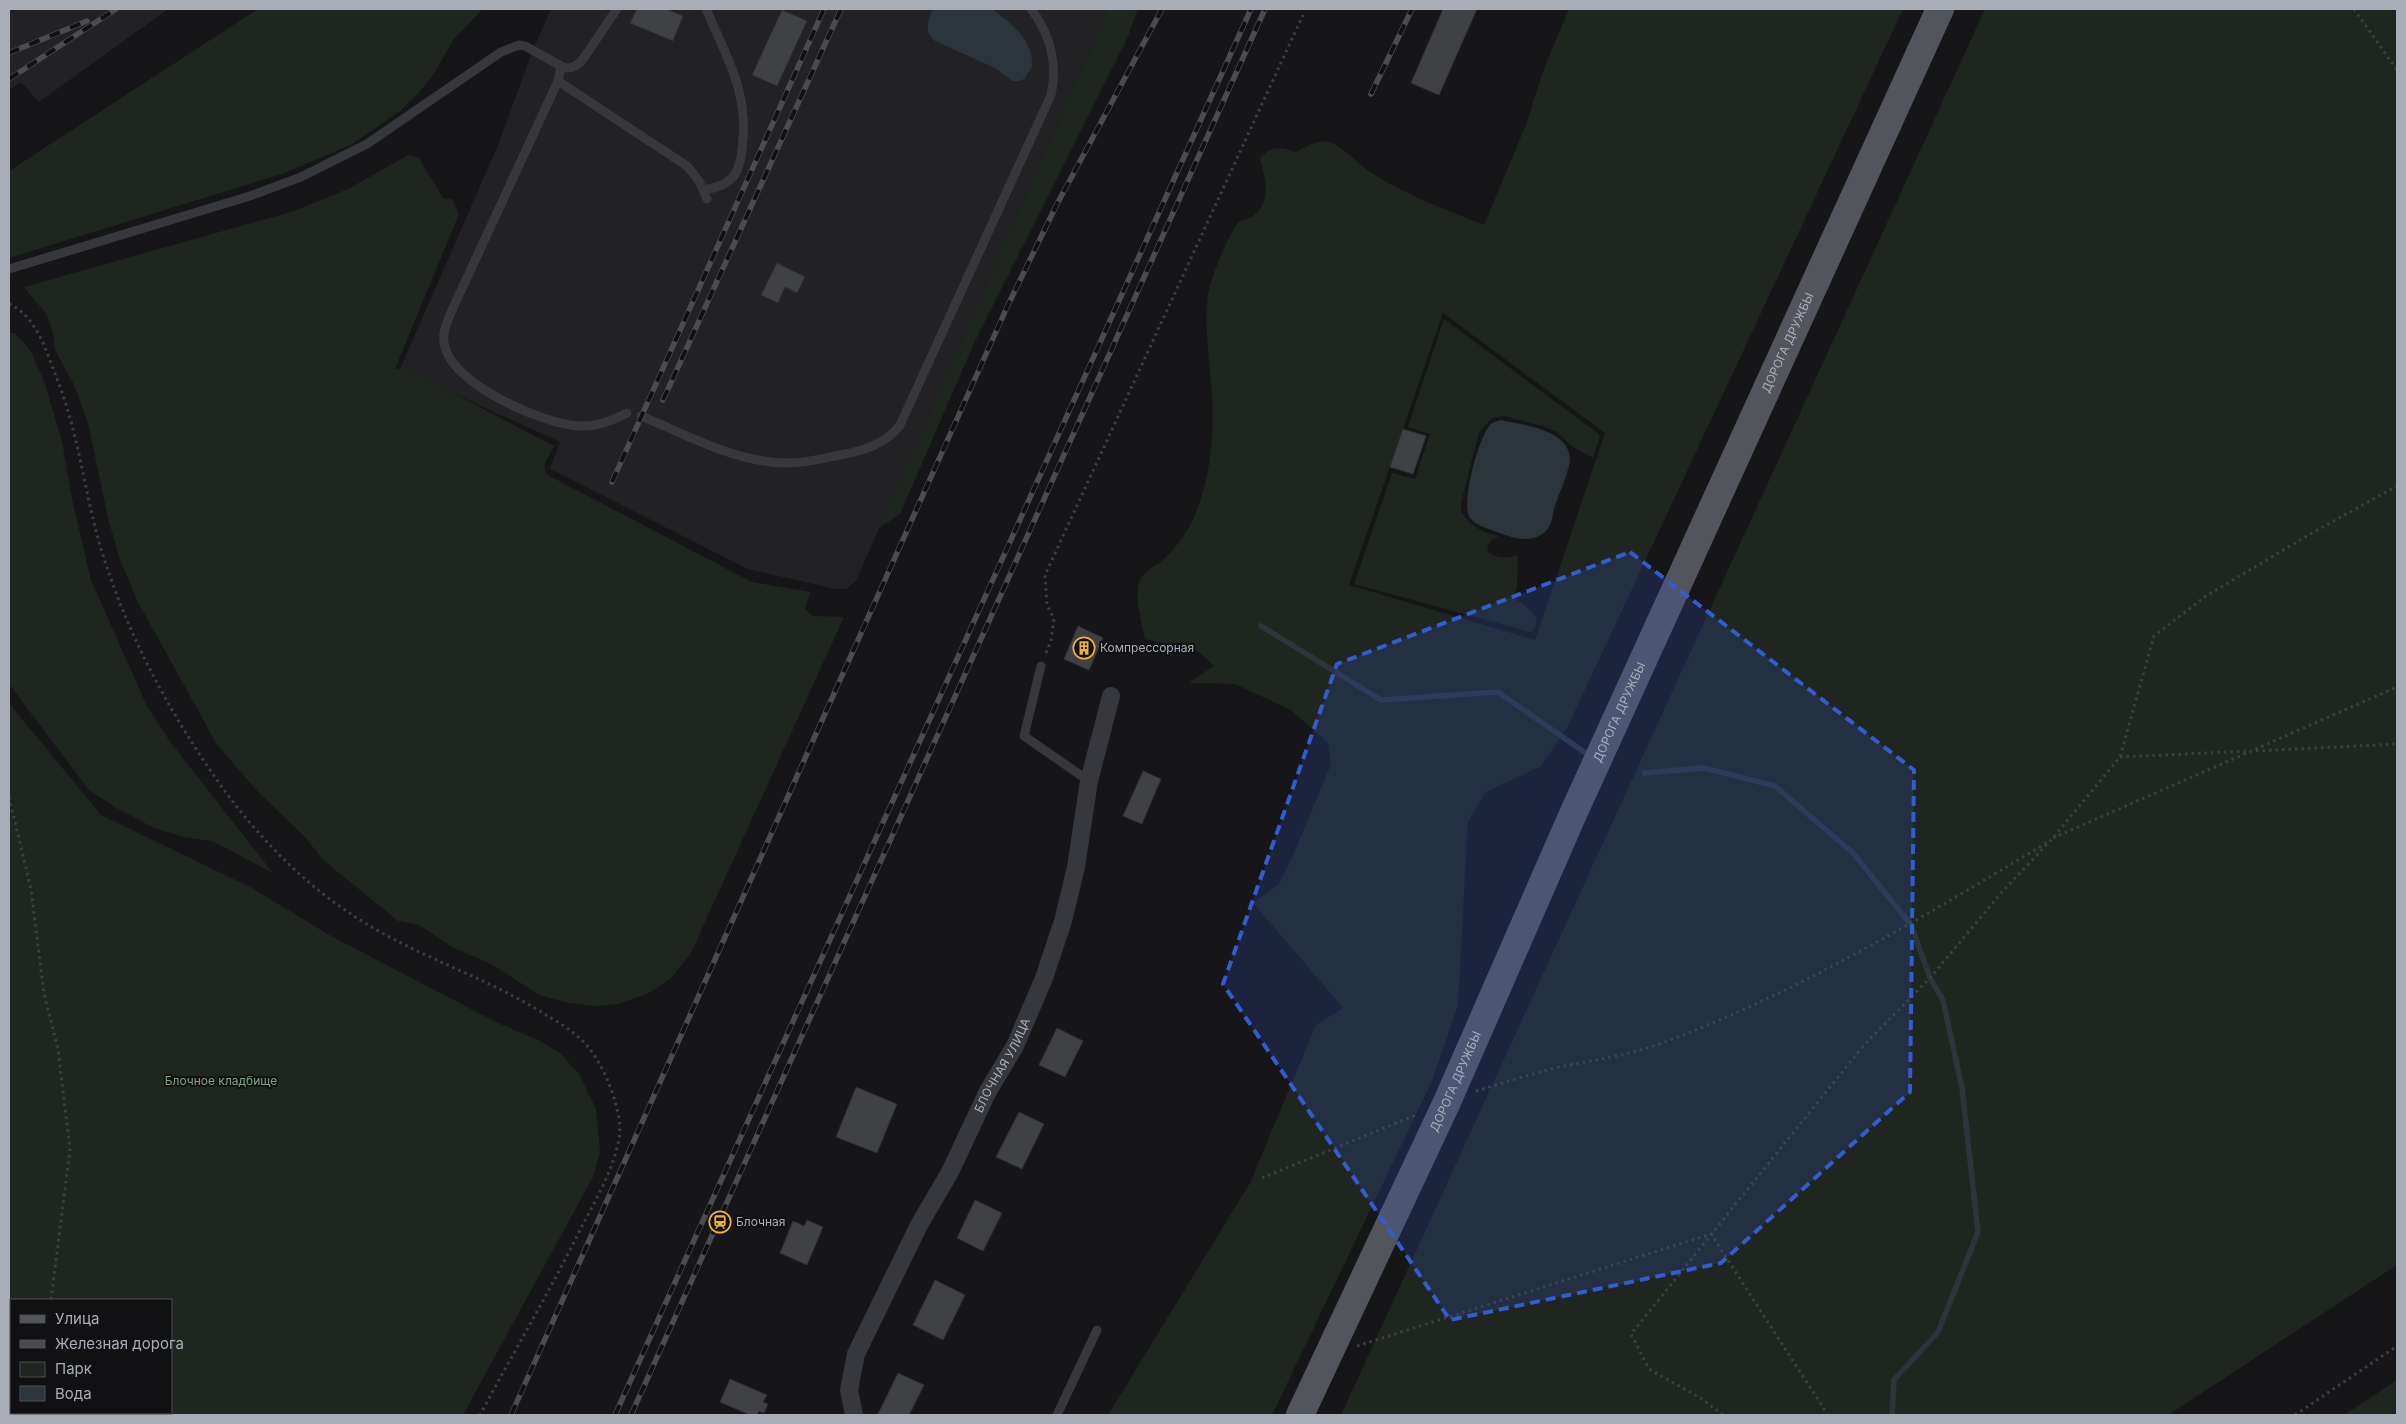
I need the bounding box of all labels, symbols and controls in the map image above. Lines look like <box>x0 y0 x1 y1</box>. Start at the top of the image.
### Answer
street label: ДОРОГА ДРУЖБЫ <box>1758 290 1817 395</box>
building icon: Компрессорная <box>1072 636 1096 660</box>
place label: Компрессорная <box>1100 640 1194 655</box>
street label: ДОРОГА ДРУЖБЫ <box>1590 660 1648 764</box>
street label: БЛОЧНАЯ УЛИЦА <box>971 1016 1033 1115</box>
street label: ДОРОГА ДРУЖБЫ <box>1426 1029 1484 1134</box>
park label: Блочное кладбище <box>165 1073 277 1088</box>
station icon: Блочная <box>708 1210 732 1234</box>
place label: Блочная <box>736 1214 785 1229</box>
legend <box>10 1299 172 1414</box>
text: Улица <box>55 1309 99 1328</box>
text: Железная дорога <box>55 1334 184 1353</box>
text: Парк <box>55 1359 92 1378</box>
text: Вода <box>55 1384 92 1403</box>

